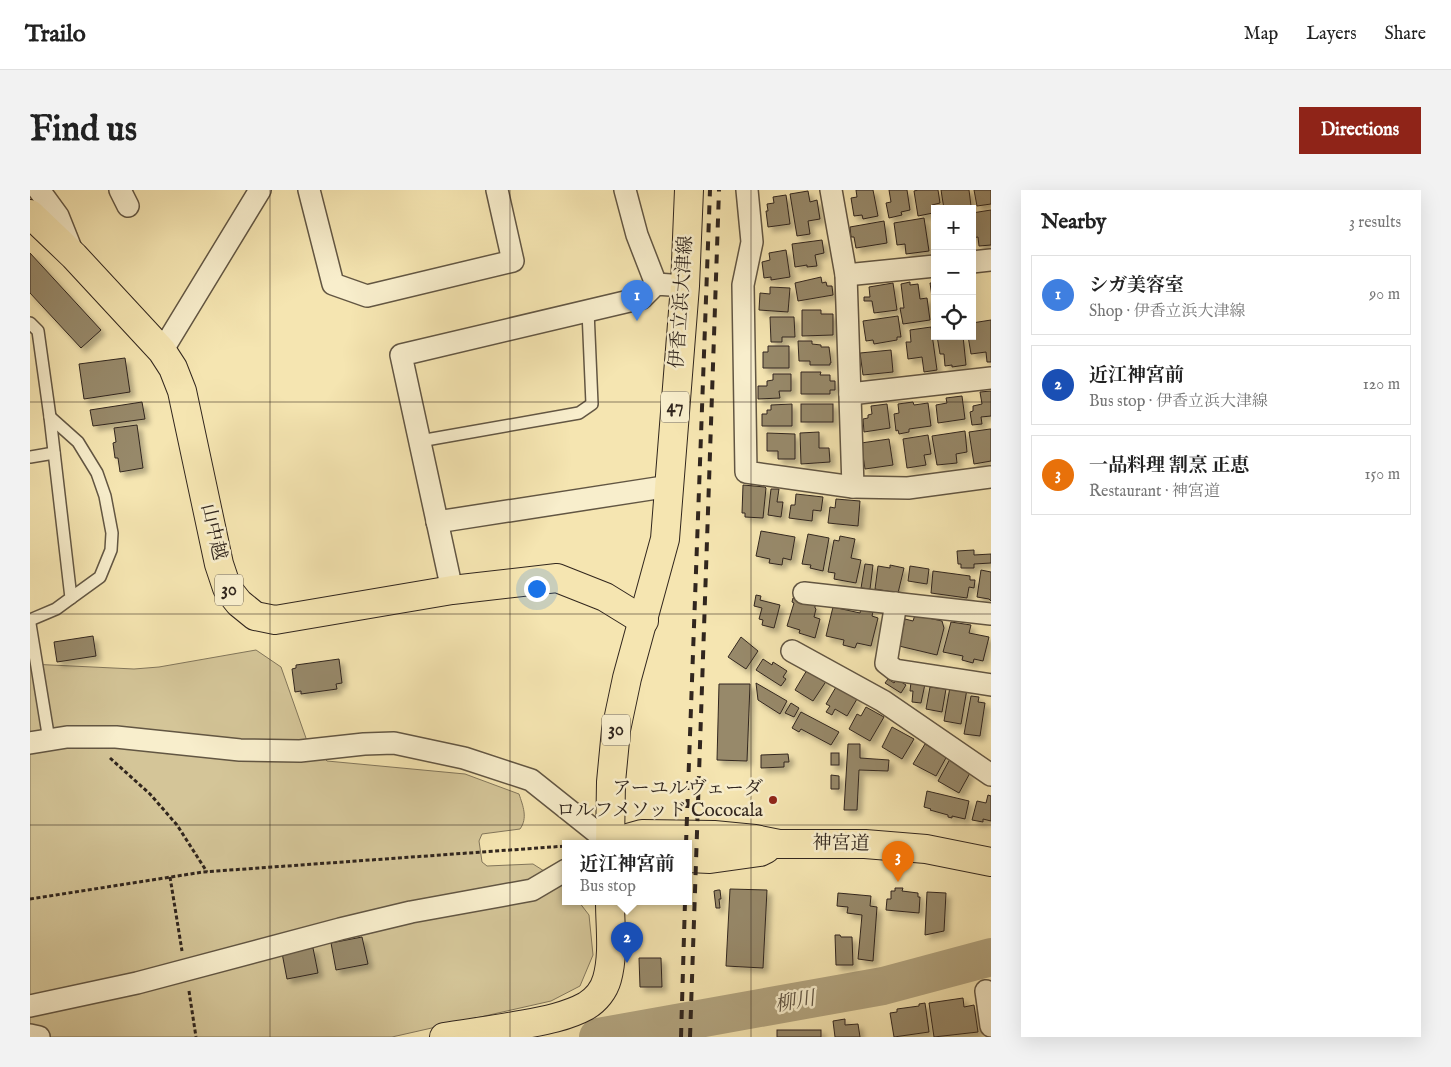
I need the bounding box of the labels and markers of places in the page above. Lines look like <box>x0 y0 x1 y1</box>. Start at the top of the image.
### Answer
pin: 1 <box>621 280 653 321</box>
place label: アーユルヴェーダ ロルフメソッド Cococala <box>556 777 764 823</box>
marker: アーユルヴェーダ ロルフメソッド Cococala <box>767 794 779 806</box>
pin: 3 <box>882 841 914 882</box>
pin: 2 <box>611 922 643 963</box>

